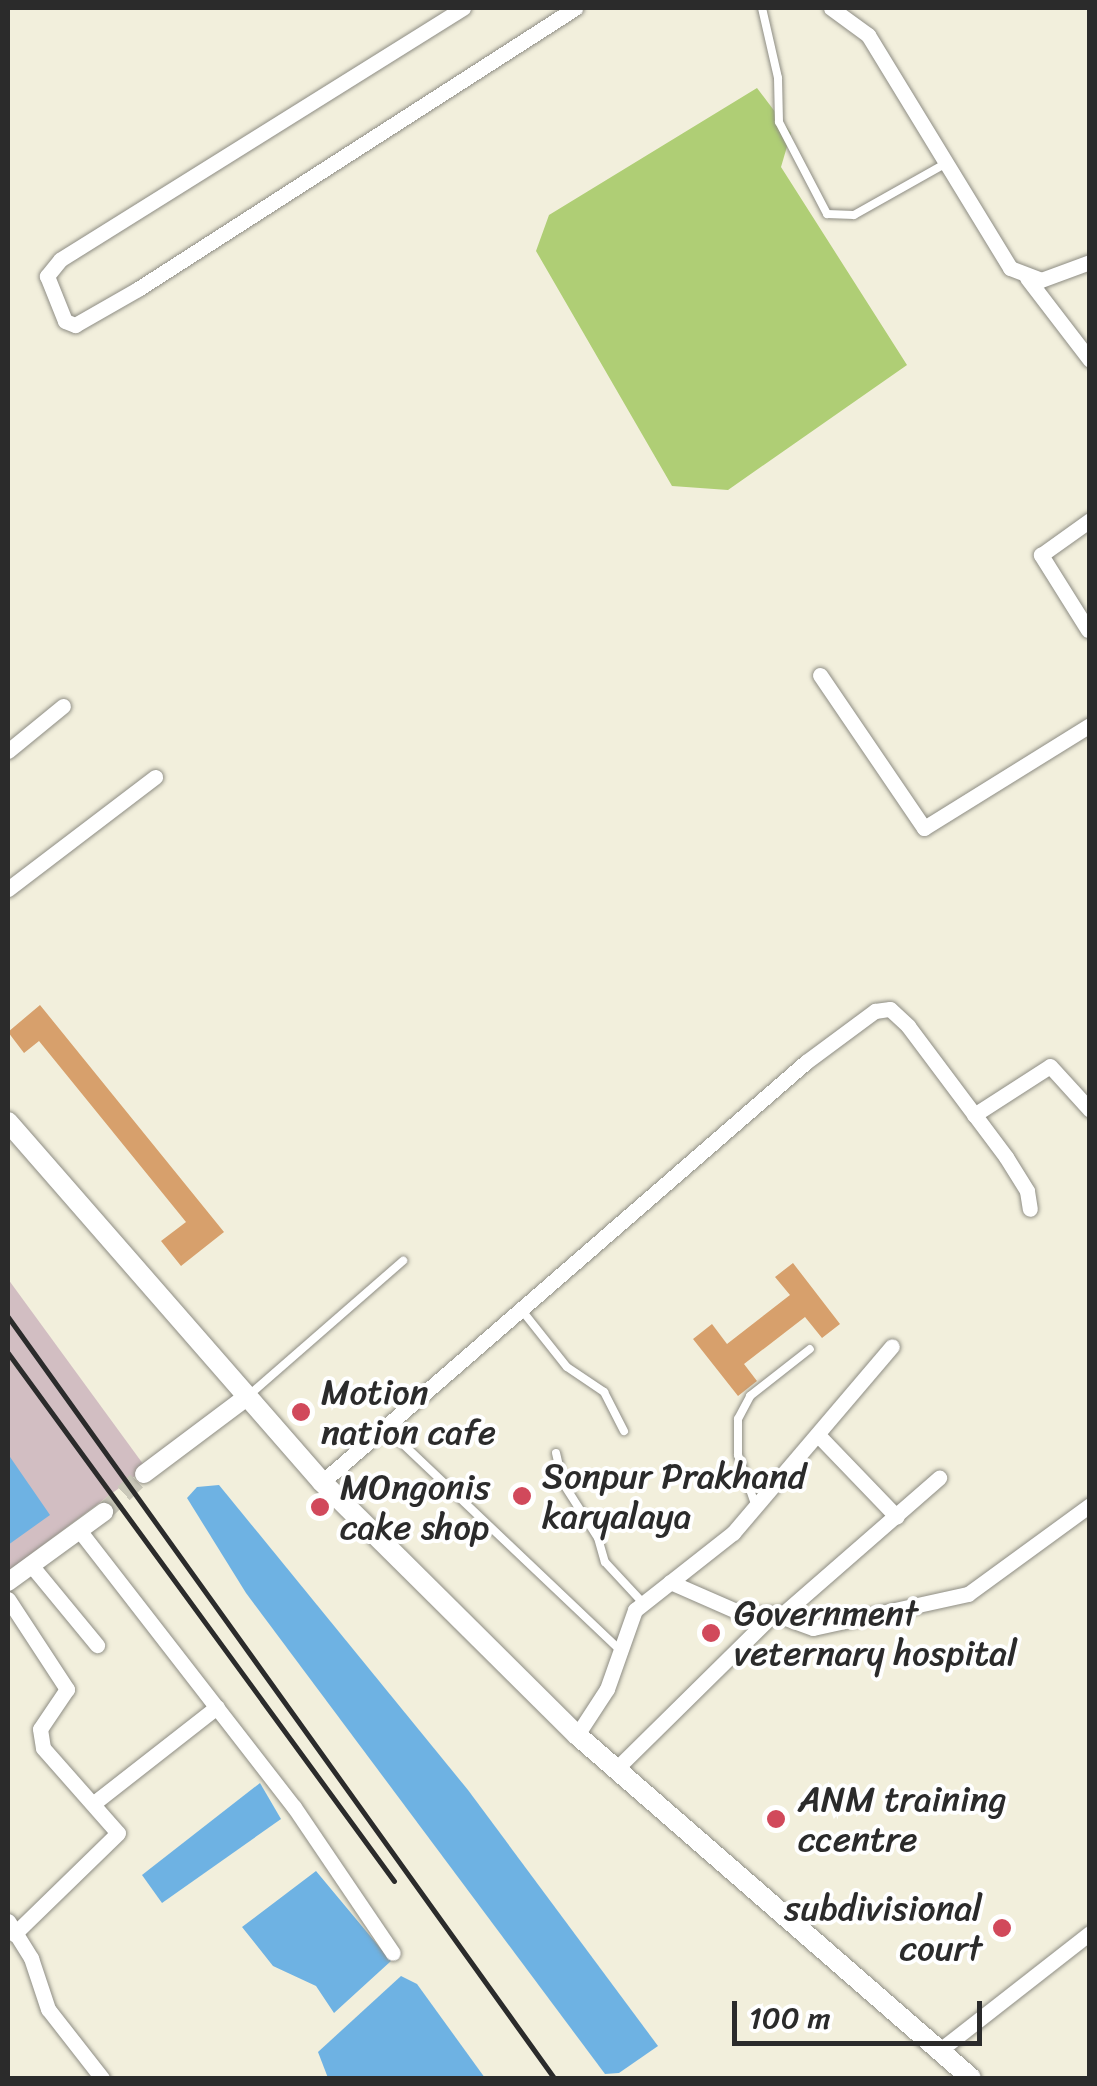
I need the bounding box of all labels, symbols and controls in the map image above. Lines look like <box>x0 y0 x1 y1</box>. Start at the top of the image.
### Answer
place label: Motion nation cafe <box>321 1371 496 1453</box>
marker: Motion nation cafe <box>290 1401 312 1423</box>
place label: Sonpur Prakhand karyalaya <box>542 1455 806 1537</box>
place label: MOngonis cake shop <box>340 1466 491 1548</box>
marker: Sonpur Prakhand karyalaya <box>511 1485 533 1507</box>
marker: MOngonis cake shop <box>309 1496 331 1518</box>
place label: Government veternary hospital <box>734 1592 1017 1674</box>
marker: Government veternary hospital <box>698 1620 724 1646</box>
place label: ANM training ccentre <box>798 1778 1006 1860</box>
marker: ANM training ccentre <box>763 1806 789 1832</box>
place label: subdivisional court <box>784 1887 982 1969</box>
marker: subdivisional court <box>991 1917 1013 1939</box>
scale bar <box>737 1981 987 2043</box>
text: 100 m <box>749 1991 831 2045</box>

